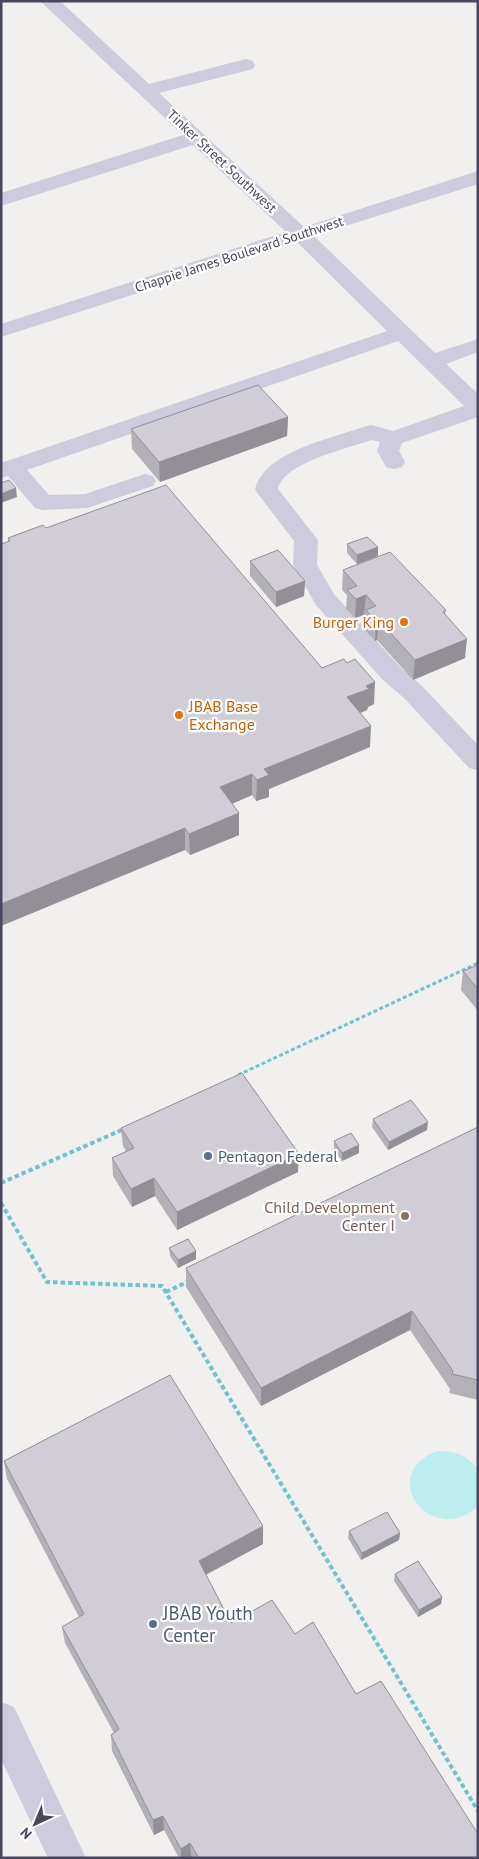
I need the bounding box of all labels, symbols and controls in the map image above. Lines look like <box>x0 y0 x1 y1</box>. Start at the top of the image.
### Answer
street label: Tinker Street Southwest <box>163 105 281 217</box>
street label: Chappie James Boulevard Southwest <box>133 212 346 296</box>
place label: Burger King <box>313 612 394 632</box>
marker: Burger King <box>398 616 410 628</box>
place label: JBAB Base Exchange <box>188 696 258 734</box>
marker: JBAB Base Exchange <box>173 709 185 721</box>
place label: Pentagon Federal <box>218 1146 338 1166</box>
marker: Pentagon Federal <box>202 1150 214 1162</box>
place label: Child Development Center I <box>264 1197 396 1235</box>
marker: Child Development Center I <box>399 1210 411 1222</box>
place label: JBAB Youth Center <box>162 1601 253 1647</box>
marker: JBAB Youth Center <box>147 1618 159 1630</box>
north arrow <box>10 1799 60 1849</box>
text: N <box>16 1824 36 1843</box>

